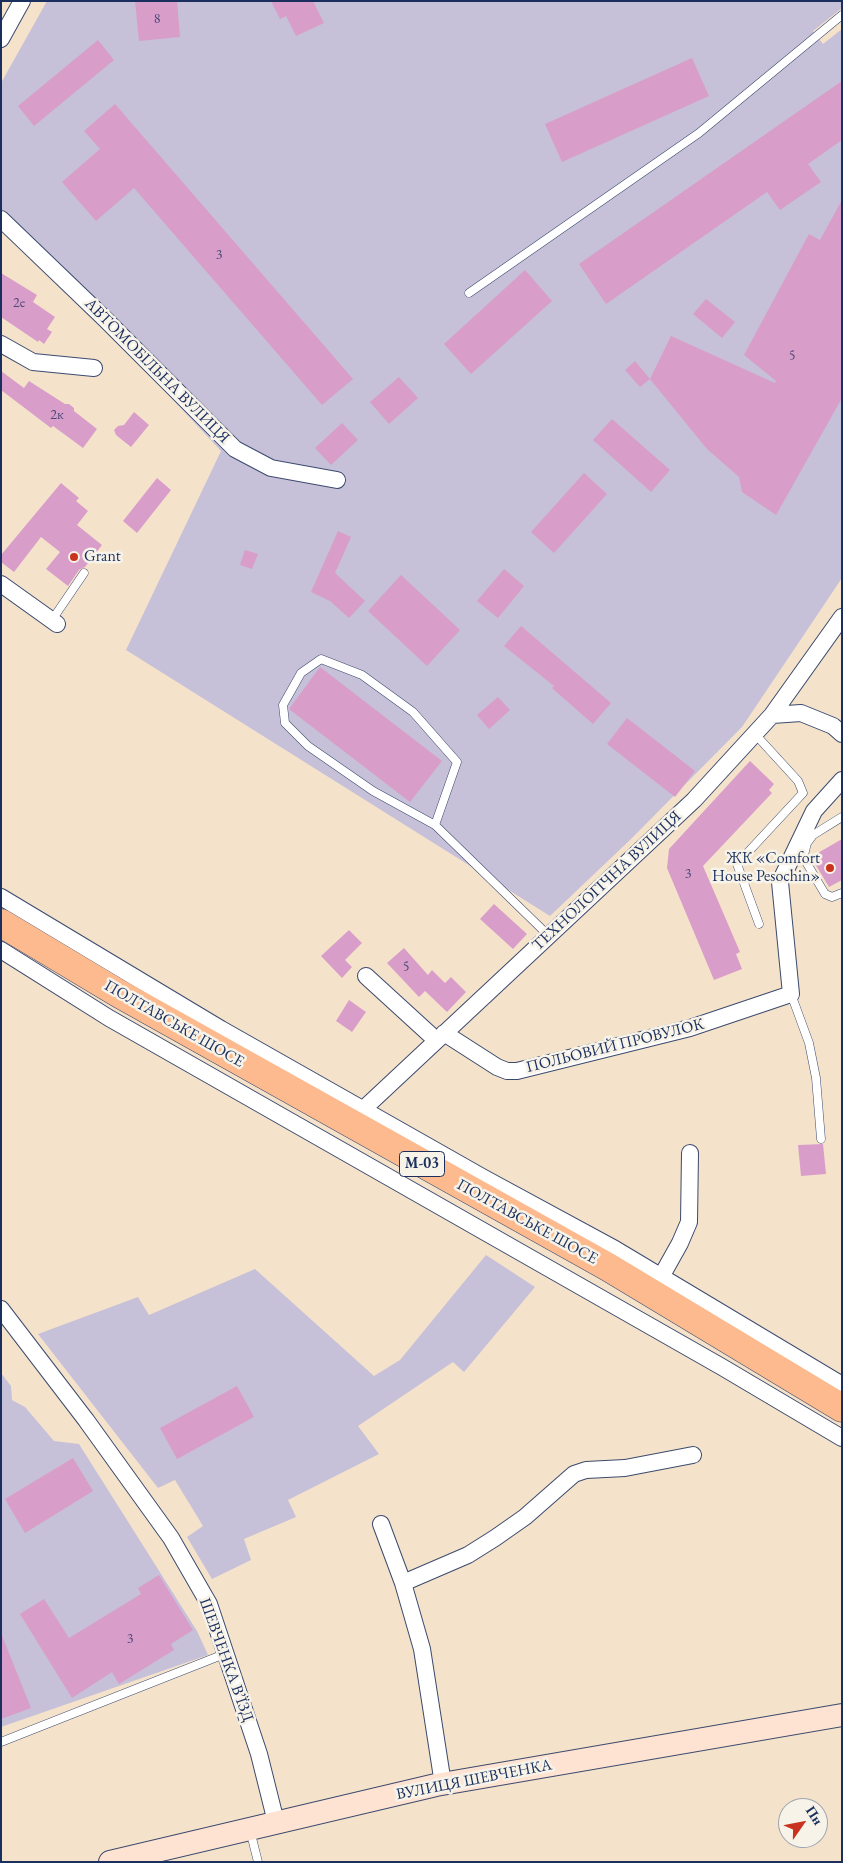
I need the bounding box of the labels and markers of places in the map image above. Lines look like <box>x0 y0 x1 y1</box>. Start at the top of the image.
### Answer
place label: Grant <box>84 547 121 567</box>
marker: Grant <box>68 551 80 563</box>
place label: ЖК «Comfort House Pesochin» <box>712 849 820 887</box>
marker: ЖК «Comfort House Pesochin» <box>824 862 836 874</box>

